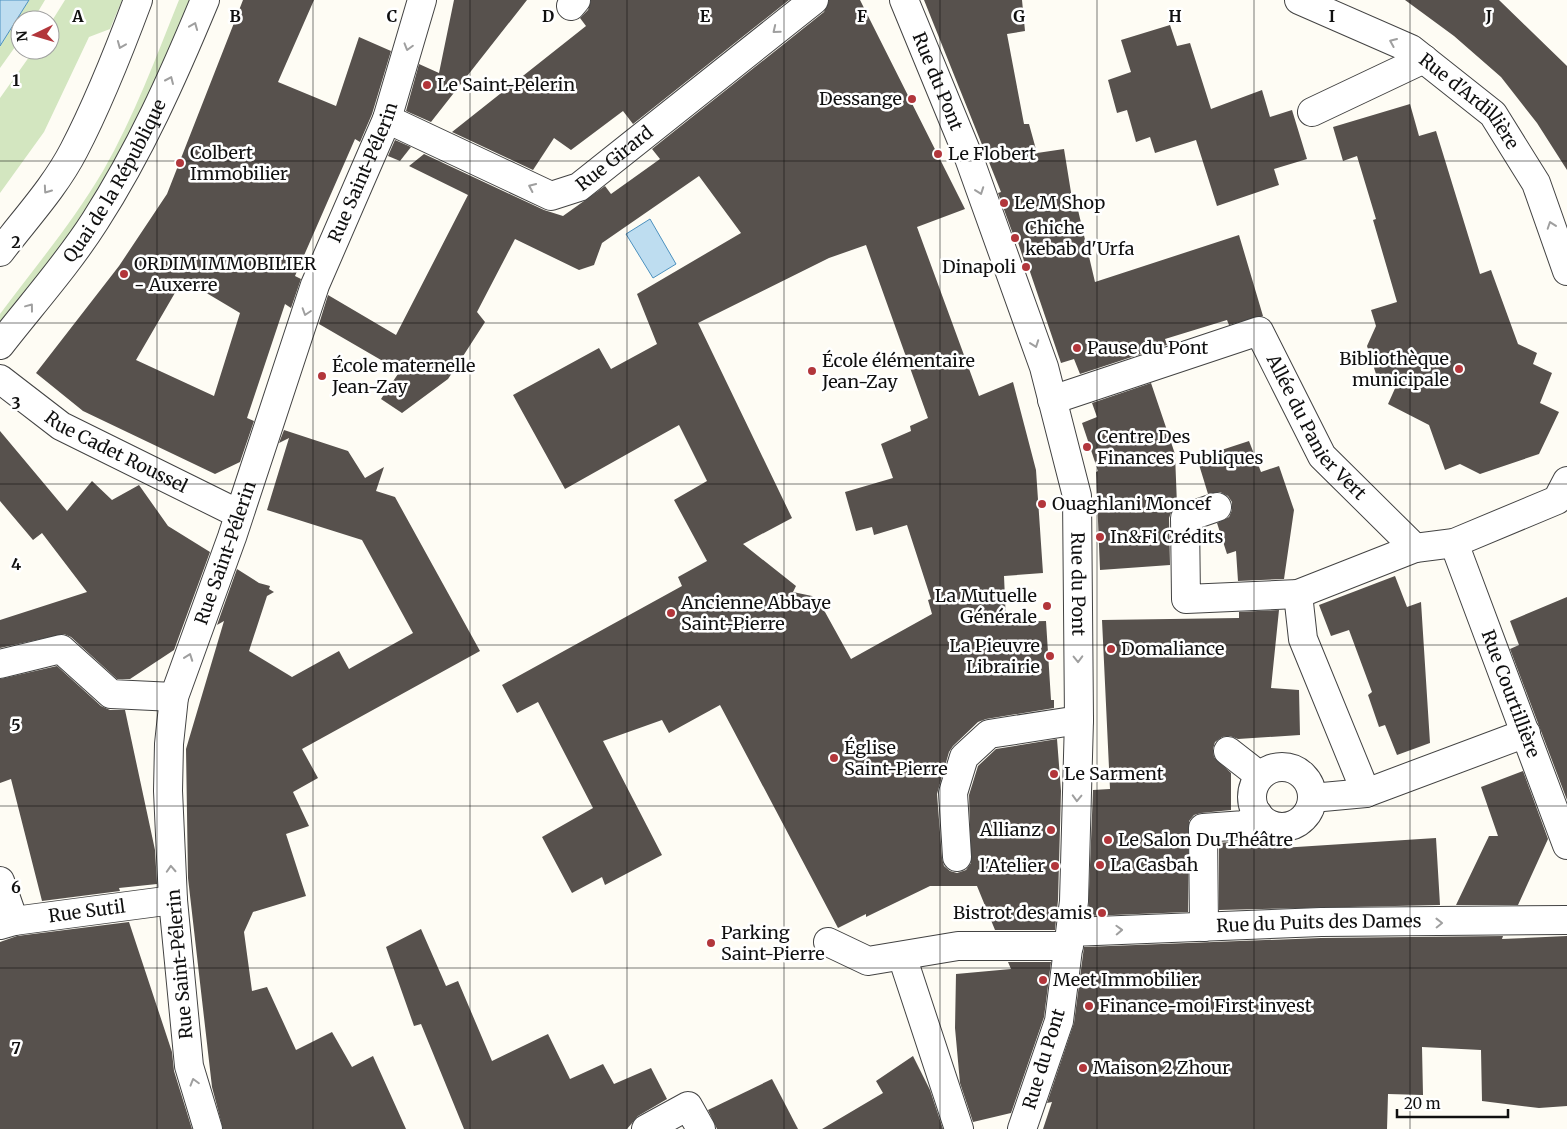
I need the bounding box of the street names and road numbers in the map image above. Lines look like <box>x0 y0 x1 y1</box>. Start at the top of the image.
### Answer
street label: Rue du Pont <box>908 29 968 134</box>
street label: Rue d'Ardillière <box>1415 48 1524 153</box>
street label: Quai de la République <box>58 95 171 267</box>
street label: Rue Saint-Pélerin <box>323 99 402 246</box>
street label: Rue Girard <box>571 121 657 196</box>
street label: Allée du Panier Vert <box>1261 350 1372 504</box>
street label: Rue Cadet Roussel <box>40 406 192 498</box>
street label: Rue Saint-Pélerin <box>189 478 261 628</box>
street label: Rue du Pont <box>1066 532 1090 636</box>
street label: Rue Courtillière <box>1476 626 1545 761</box>
street label: Rue Saint-Pélerin <box>161 888 198 1040</box>
street label: Rue Sutil <box>47 894 127 927</box>
street label: Rue du Puits des Dames <box>1216 909 1422 937</box>
street label: Rue du Pont <box>1017 1006 1070 1112</box>

